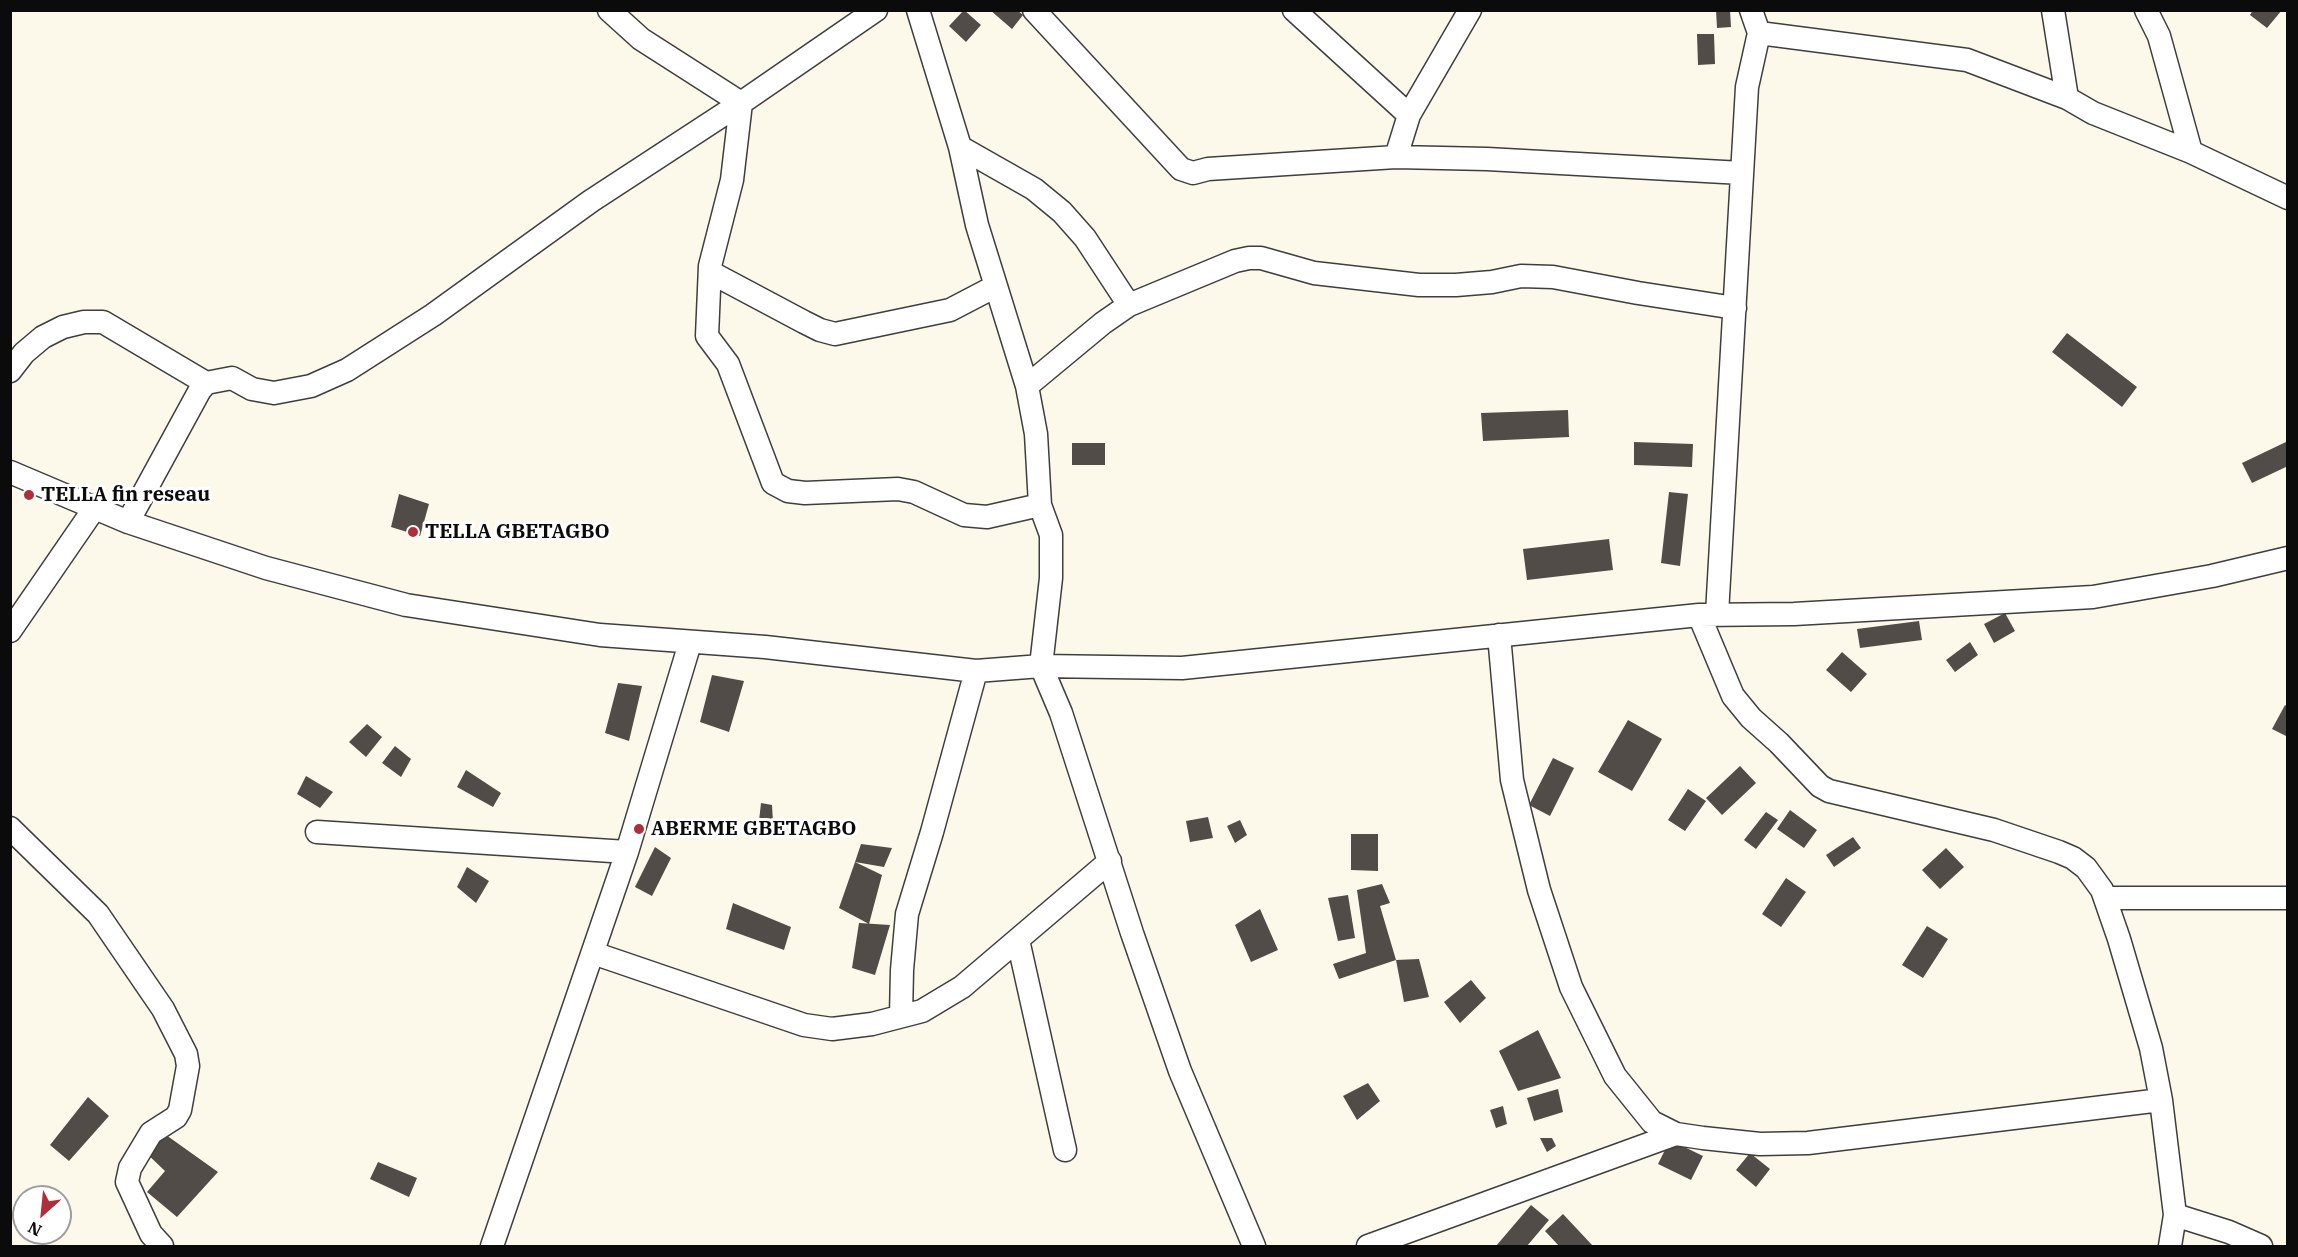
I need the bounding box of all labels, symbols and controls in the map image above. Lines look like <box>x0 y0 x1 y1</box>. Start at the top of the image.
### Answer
place label: TELLA fin reseau <box>41 483 210 507</box>
marker: TELLA fin reseau <box>22 488 36 502</box>
place label: TELLA GBETAGBO <box>425 520 610 544</box>
marker: TELLA GBETAGBO <box>406 525 420 539</box>
place label: ABERME GBETAGBO <box>651 817 857 841</box>
marker: ABERME GBETAGBO <box>632 822 646 836</box>
north arrow <box>12 1185 72 1245</box>
text: N <box>25 1217 45 1241</box>

